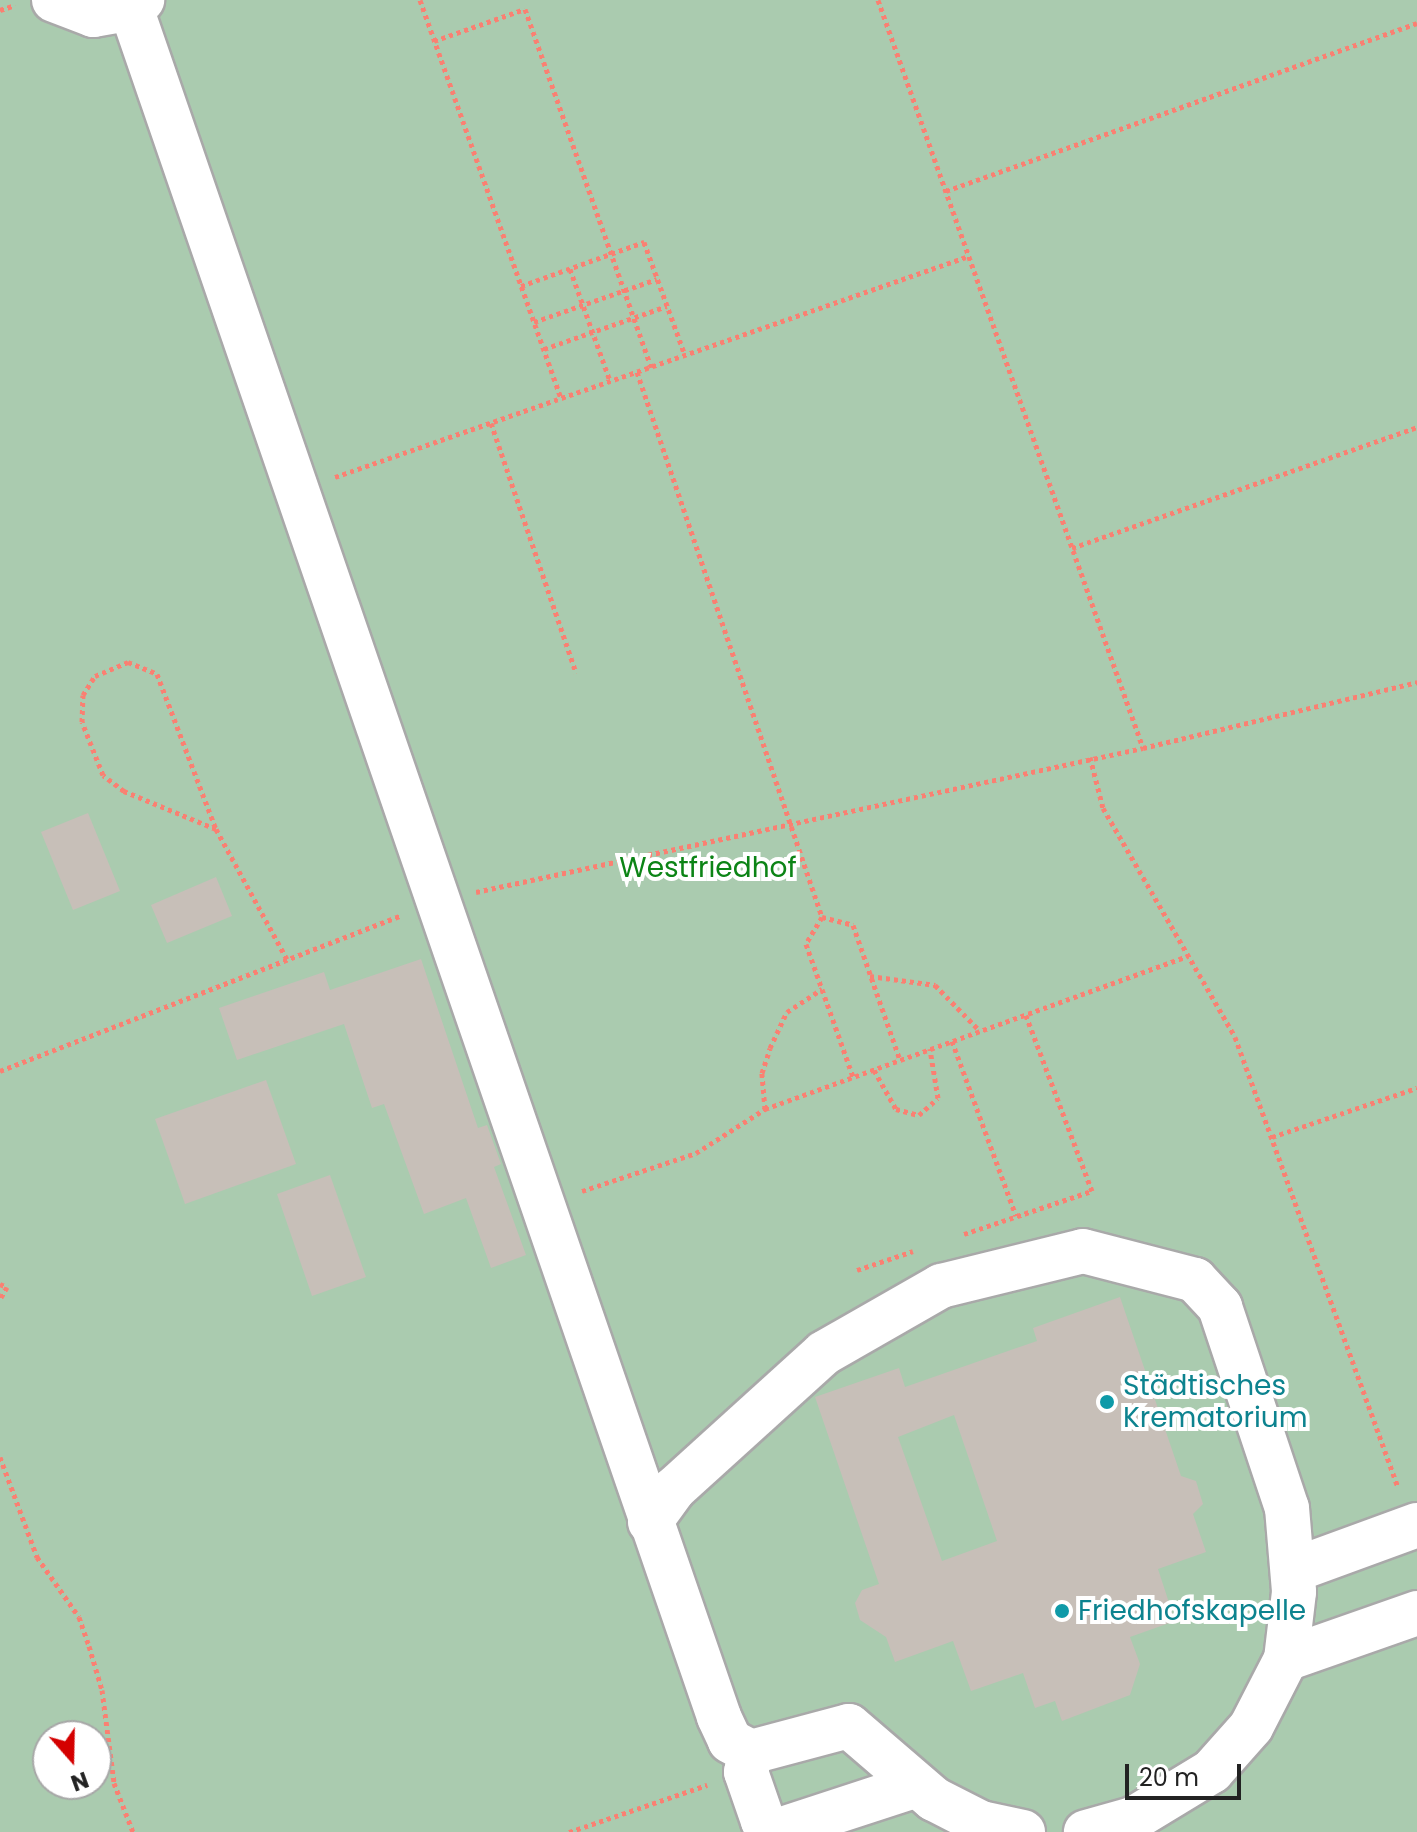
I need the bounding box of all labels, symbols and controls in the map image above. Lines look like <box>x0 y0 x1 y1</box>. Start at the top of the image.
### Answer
park label: Westfriedhof <box>619 851 797 885</box>
place label: Städtisches Krematorium <box>1123 1369 1308 1435</box>
marker: Städtisches Krematorium <box>1098 1393 1116 1411</box>
place label: Friedhofskapelle <box>1078 1594 1306 1628</box>
marker: Friedhofskapelle <box>1053 1602 1071 1620</box>
north arrow <box>32 1720 112 1800</box>
scale bar <box>1129 1748 1245 1798</box>
text: 20 m <box>1139 1761 1199 1794</box>
text: N <box>67 1764 93 1799</box>

